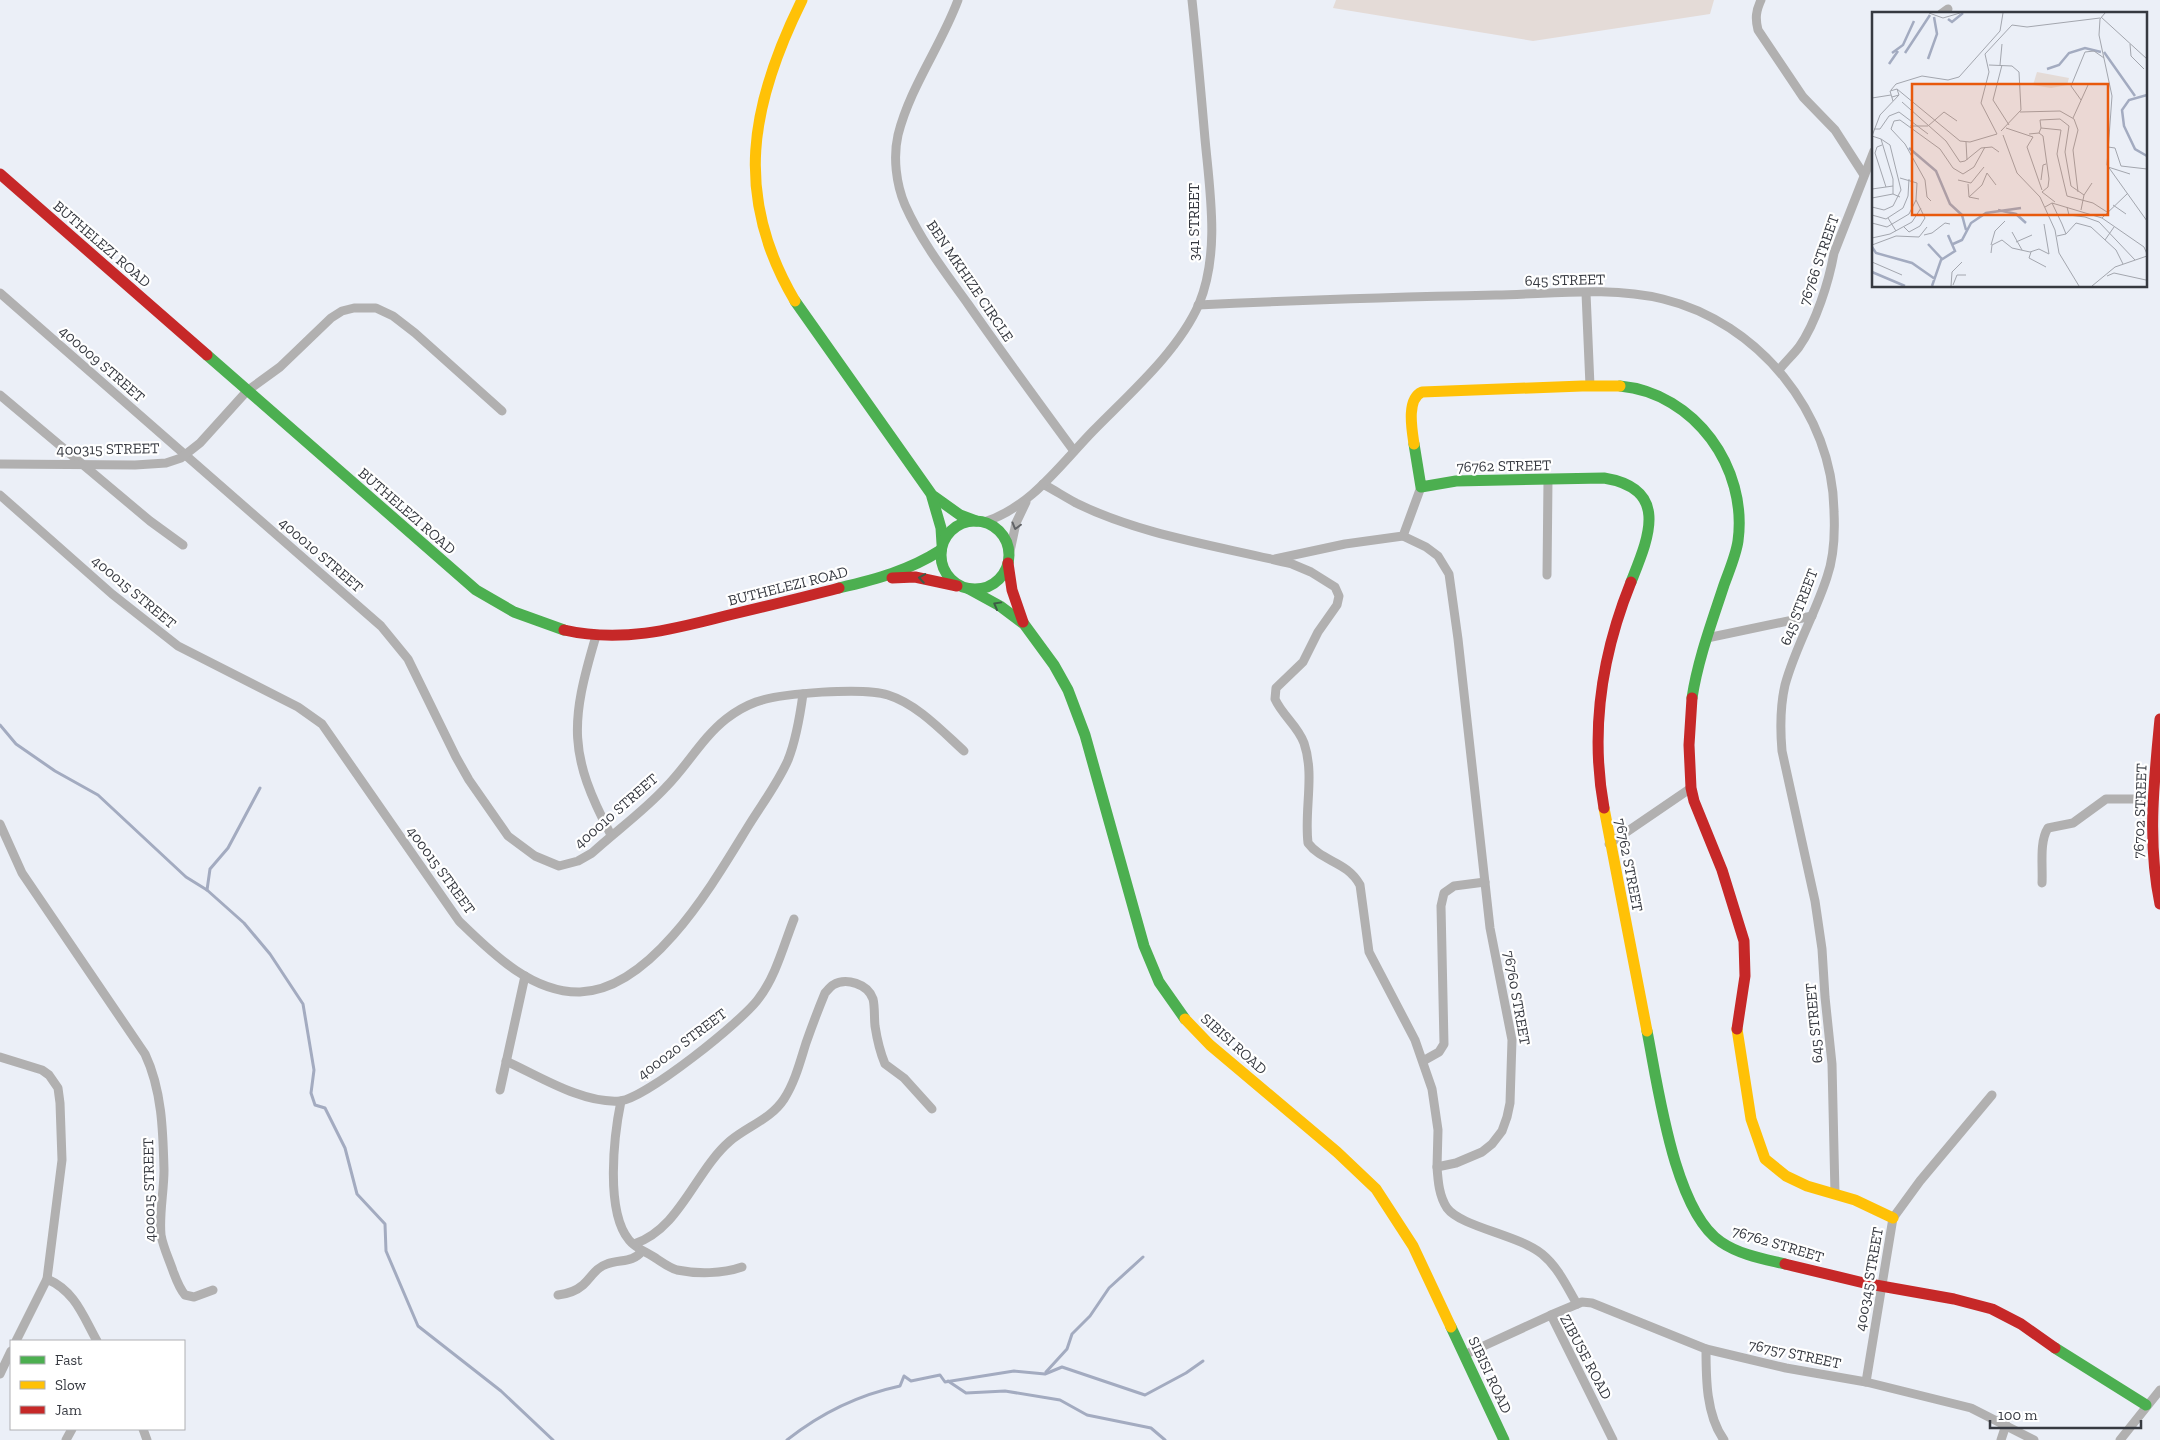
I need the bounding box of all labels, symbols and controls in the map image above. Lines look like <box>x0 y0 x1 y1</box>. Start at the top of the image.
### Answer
inset map <box>1872 12 2148 288</box>
street label: 341 STREET <box>1185 183 1203 261</box>
street label: BUTHELEZI ROAD <box>50 197 154 291</box>
street label: 76766 STREET <box>1795 212 1843 308</box>
street label: BEN MKHIZE CIRCLE <box>923 217 1017 345</box>
street label: 645 STREET <box>1525 270 1605 290</box>
street label: 400009 STREET <box>56 322 148 406</box>
street label: 400315 STREET <box>56 439 160 459</box>
street label: 76762 STREET <box>1457 456 1551 476</box>
street label: BUTHELEZI ROAD <box>355 464 459 558</box>
street label: 400010 STREET <box>275 514 367 596</box>
one-way arrow <box>1011 521 1022 530</box>
street label: 400015 STREET <box>88 552 180 632</box>
street label: BUTHELEZI ROAD <box>726 562 850 610</box>
street label: 645 STREET <box>1776 566 1822 648</box>
one-way arrow <box>917 574 926 584</box>
one-way arrow <box>994 601 1003 611</box>
street label: 76702 STREET <box>2129 763 2151 859</box>
street label: 400010 STREET <box>570 770 662 852</box>
street label: 76762 STREET <box>1611 817 1647 913</box>
street label: 400015 STREET <box>403 822 479 918</box>
street label: 76760 STREET <box>1500 949 1534 1047</box>
street label: 645 STREET <box>1802 982 1826 1064</box>
street label: 400020 STREET <box>634 1005 730 1083</box>
street label: SIBISI ROAD <box>1197 1010 1271 1078</box>
street label: 400015 STREET <box>139 1138 159 1242</box>
street label: 76762 STREET <box>1730 1222 1826 1266</box>
street label: 400345 STREET <box>1851 1226 1887 1332</box>
street label: ZIBUSE ROAD <box>1556 1312 1616 1402</box>
street label: SIBISI ROAD <box>1464 1334 1516 1416</box>
street label: 76757 STREET <box>1747 1335 1843 1373</box>
legend <box>10 1340 185 1430</box>
text: Fast <box>55 1351 83 1369</box>
text: Slow <box>55 1376 87 1394</box>
scale bar <box>1990 1398 2141 1430</box>
text: Jam <box>55 1401 82 1419</box>
text: 100 m <box>1998 1406 2037 1424</box>

